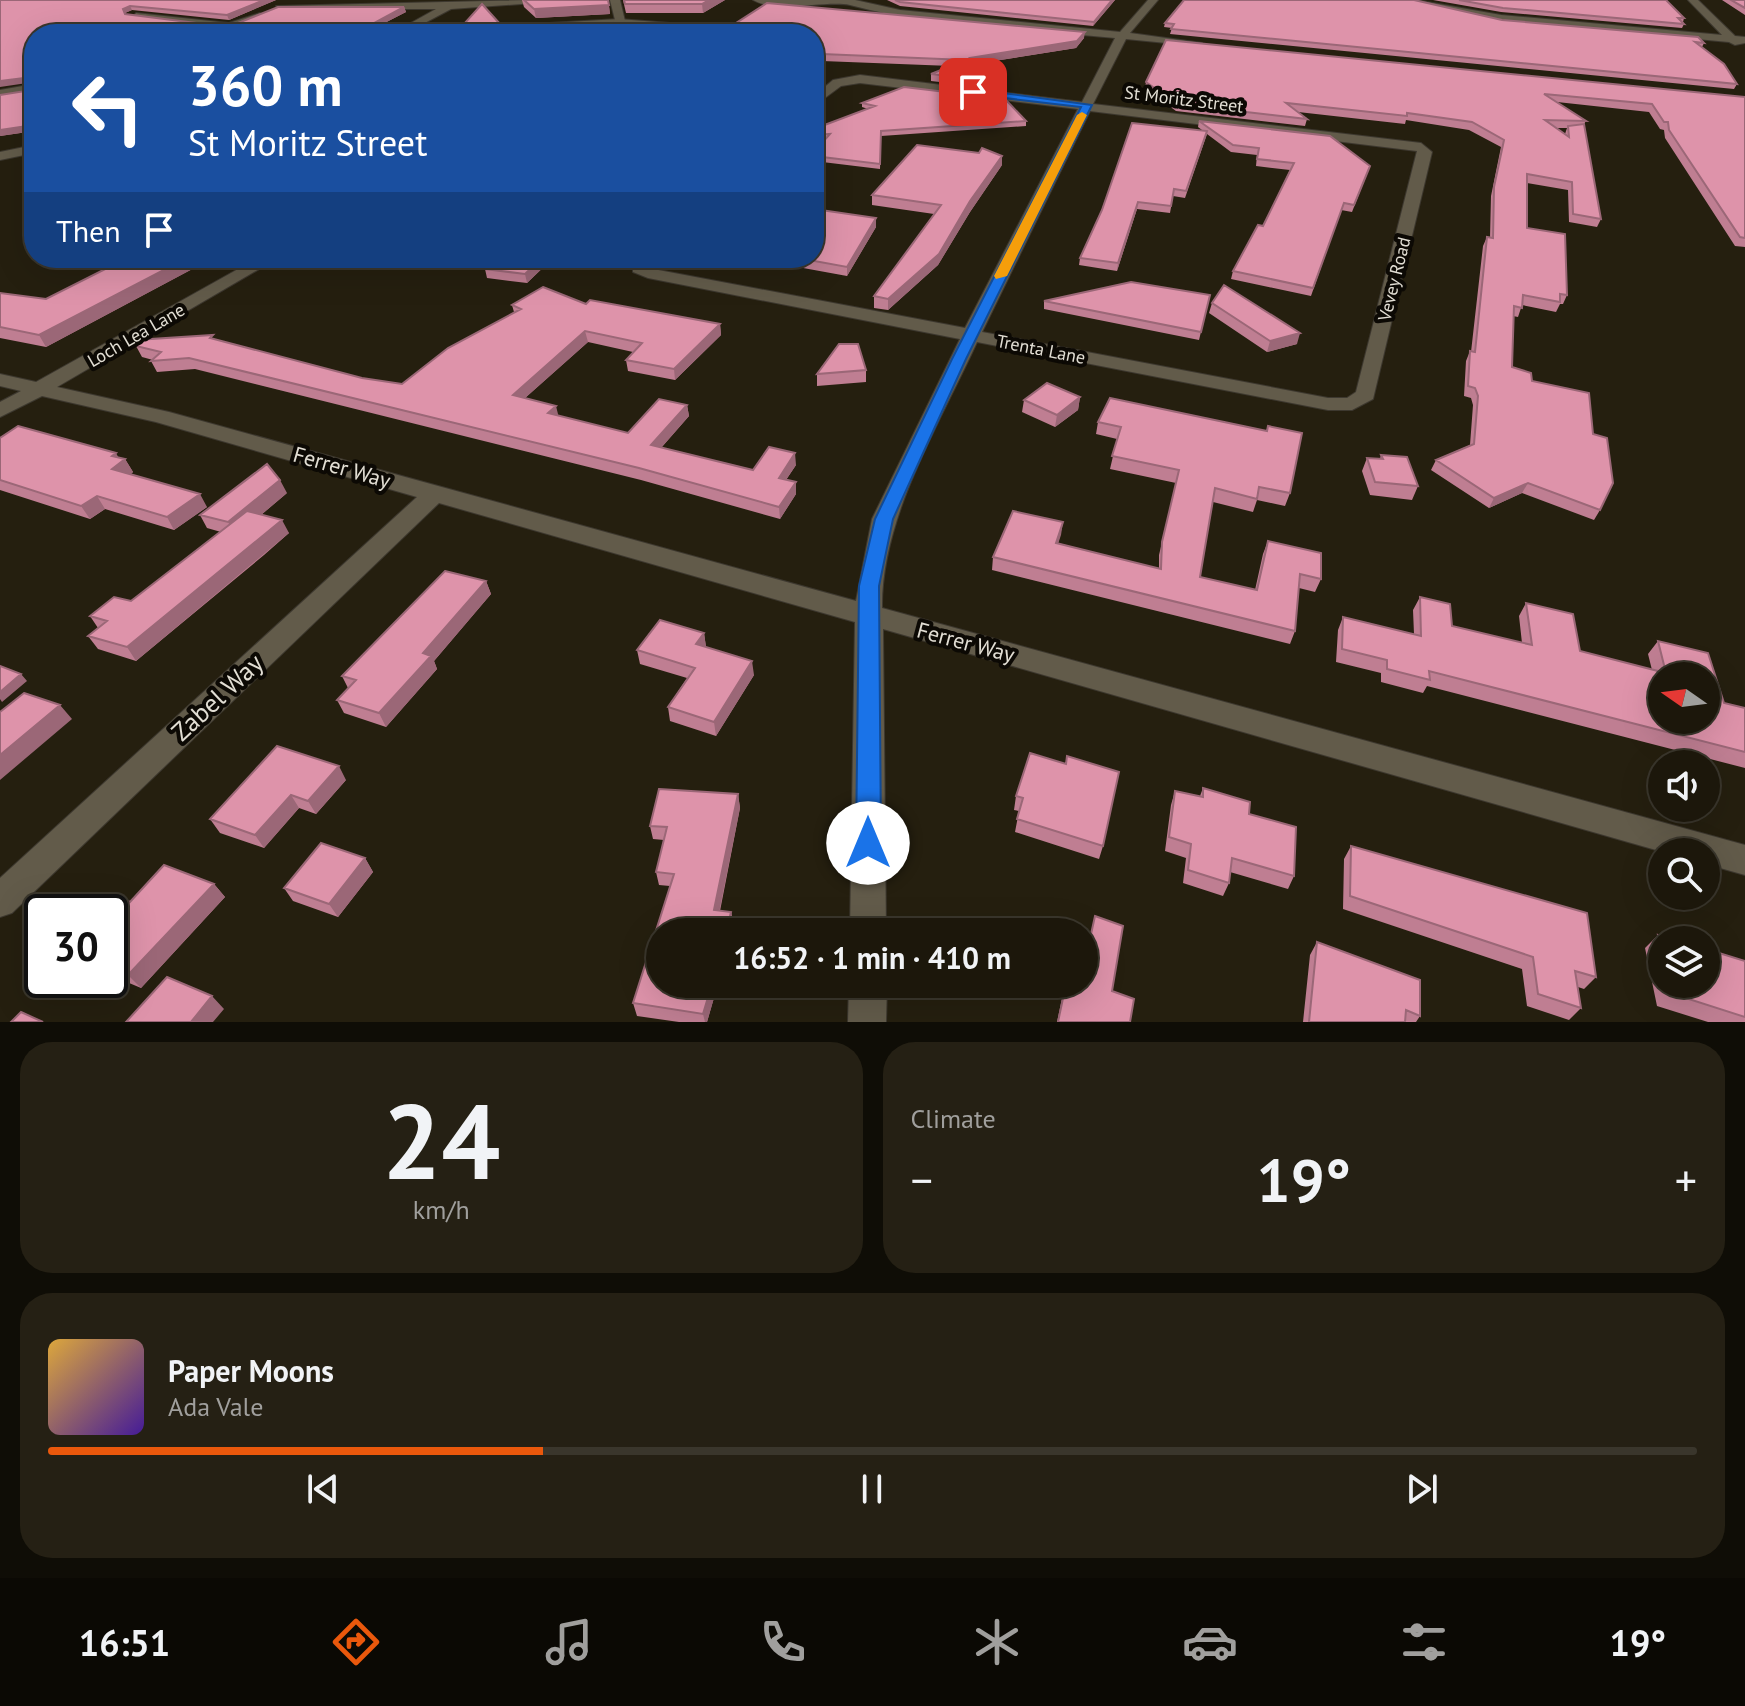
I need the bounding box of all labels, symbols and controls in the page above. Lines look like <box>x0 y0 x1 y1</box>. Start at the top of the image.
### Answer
text: 360 m <box>188 49 343 121</box>
icon: left <box>56 56 160 160</box>
pin <box>939 58 1007 126</box>
icon: arrive <box>951 70 995 114</box>
street label: St Moritz Street <box>1123 80 1245 118</box>
text: St Moritz Street <box>188 119 427 166</box>
icon: arrive <box>137 208 181 252</box>
text: Then <box>56 211 121 250</box>
street label: Vevey Road <box>1372 235 1416 324</box>
street label: Loch Lea Lane <box>83 298 189 372</box>
street label: Trenta Lane <box>995 329 1087 369</box>
street label: Ferrer Way <box>290 440 395 494</box>
street label: Ferrer Way <box>914 616 1019 669</box>
street label: Zabel Way <box>164 646 270 748</box>
north arrow <box>1648 662 1720 734</box>
map controls <box>1648 662 1720 998</box>
button: sound <box>1648 750 1720 822</box>
position arrow <box>826 801 910 885</box>
button: search <box>1648 838 1720 910</box>
speed limit sign: 30 <box>24 894 128 998</box>
button: layers <box>1648 926 1720 998</box>
text: 16:52 · 1 min · 410 m <box>733 938 1011 977</box>
text: 24 <box>382 1073 500 1208</box>
text: Climate <box>911 1102 996 1135</box>
text: 19° <box>1257 1141 1351 1219</box>
text: − <box>911 1151 933 1208</box>
text: + <box>1675 1151 1697 1208</box>
text: km/h <box>413 1193 470 1226</box>
text: Paper Moons <box>168 1351 334 1390</box>
text: Ada Vale <box>168 1390 263 1423</box>
icon: previous <box>301 1467 345 1511</box>
icon: pause <box>850 1467 894 1511</box>
icon: next <box>1400 1467 1444 1511</box>
icon: directions <box>328 1614 384 1670</box>
icon: music <box>541 1614 597 1670</box>
icon: phone <box>755 1614 811 1670</box>
icon: climate <box>969 1614 1025 1670</box>
icon: car <box>1182 1614 1238 1670</box>
icon: filters <box>1396 1614 1452 1670</box>
text: 16:51 <box>79 1619 170 1666</box>
text: 19° <box>1610 1619 1666 1666</box>

